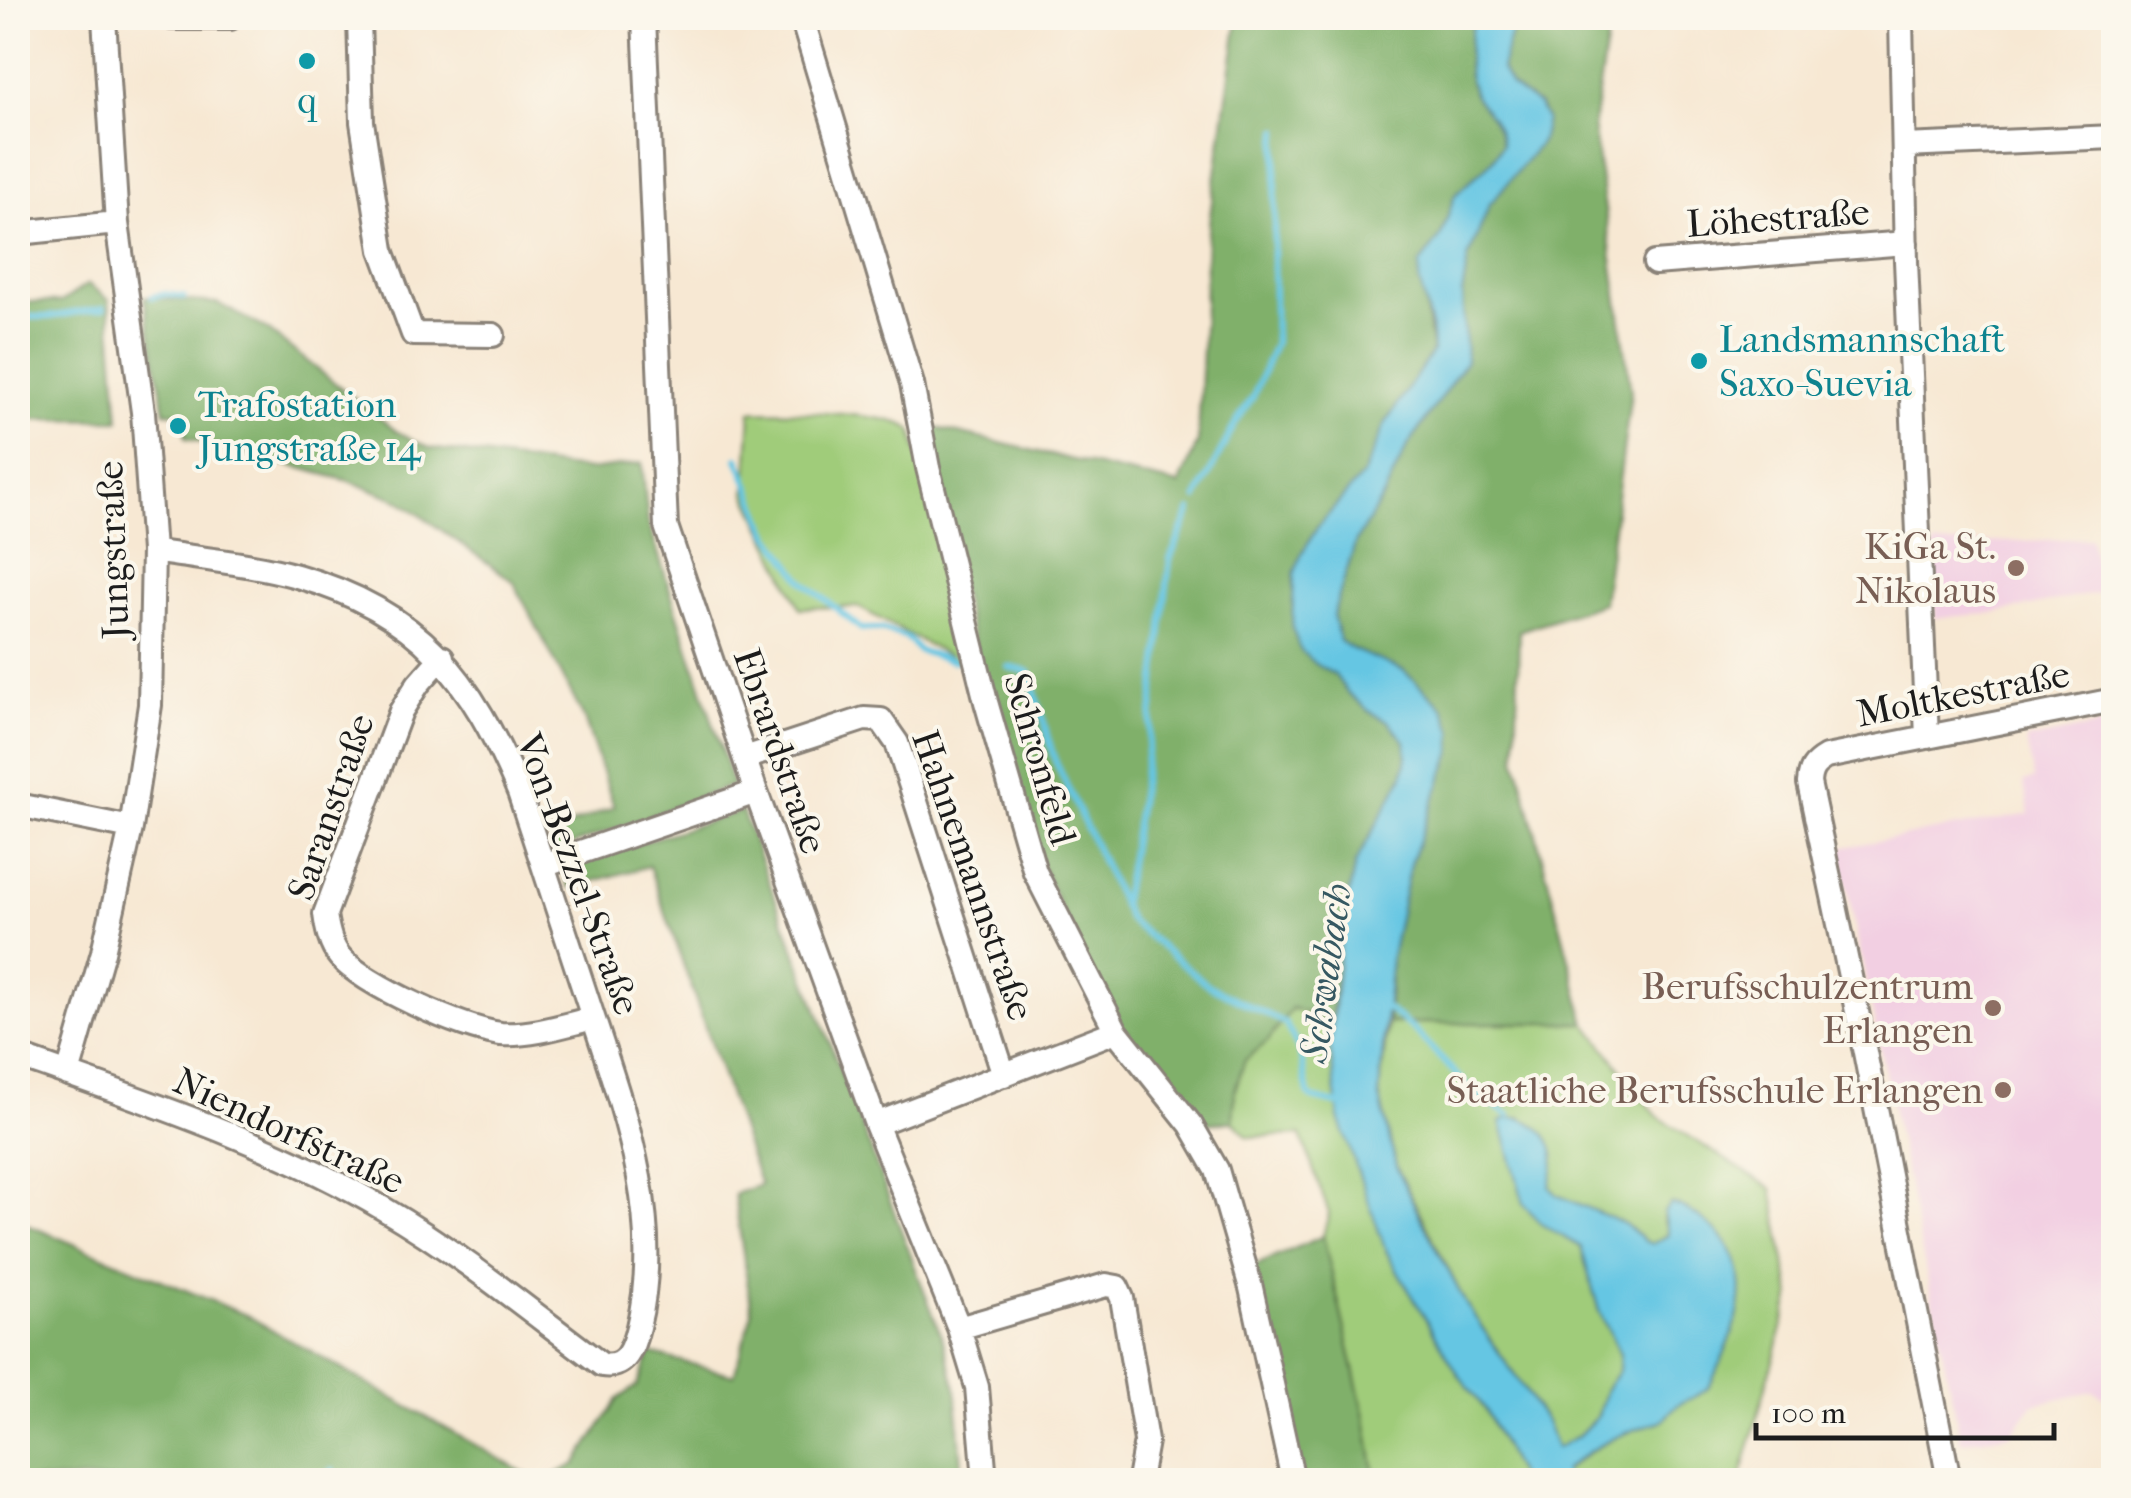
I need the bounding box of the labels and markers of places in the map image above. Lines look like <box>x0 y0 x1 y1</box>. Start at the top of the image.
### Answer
marker: q <box>296 50 318 72</box>
place label: q <box>297 78 318 123</box>
place label: Landsmannschaft Saxo-Suevia <box>1719 317 2006 406</box>
marker: Landsmannschaft Saxo-Suevia <box>1688 350 1710 372</box>
place label: Trafostation Jungstraße 14 <box>195 382 422 471</box>
marker: Trafostation Jungstraße 14 <box>167 415 189 437</box>
place label: KiGa St. Nikolaus <box>1855 524 1996 613</box>
marker: KiGa St. Nikolaus <box>2005 557 2027 579</box>
place label: Berufsschulzentrum Erlangen <box>1641 964 1973 1053</box>
marker: Berufsschulzentrum Erlangen <box>1982 997 2004 1019</box>
place label: Staatliche Berufsschule Erlangen <box>1447 1068 1983 1113</box>
marker: Staatliche Berufsschule Erlangen <box>1992 1079 2014 1101</box>

